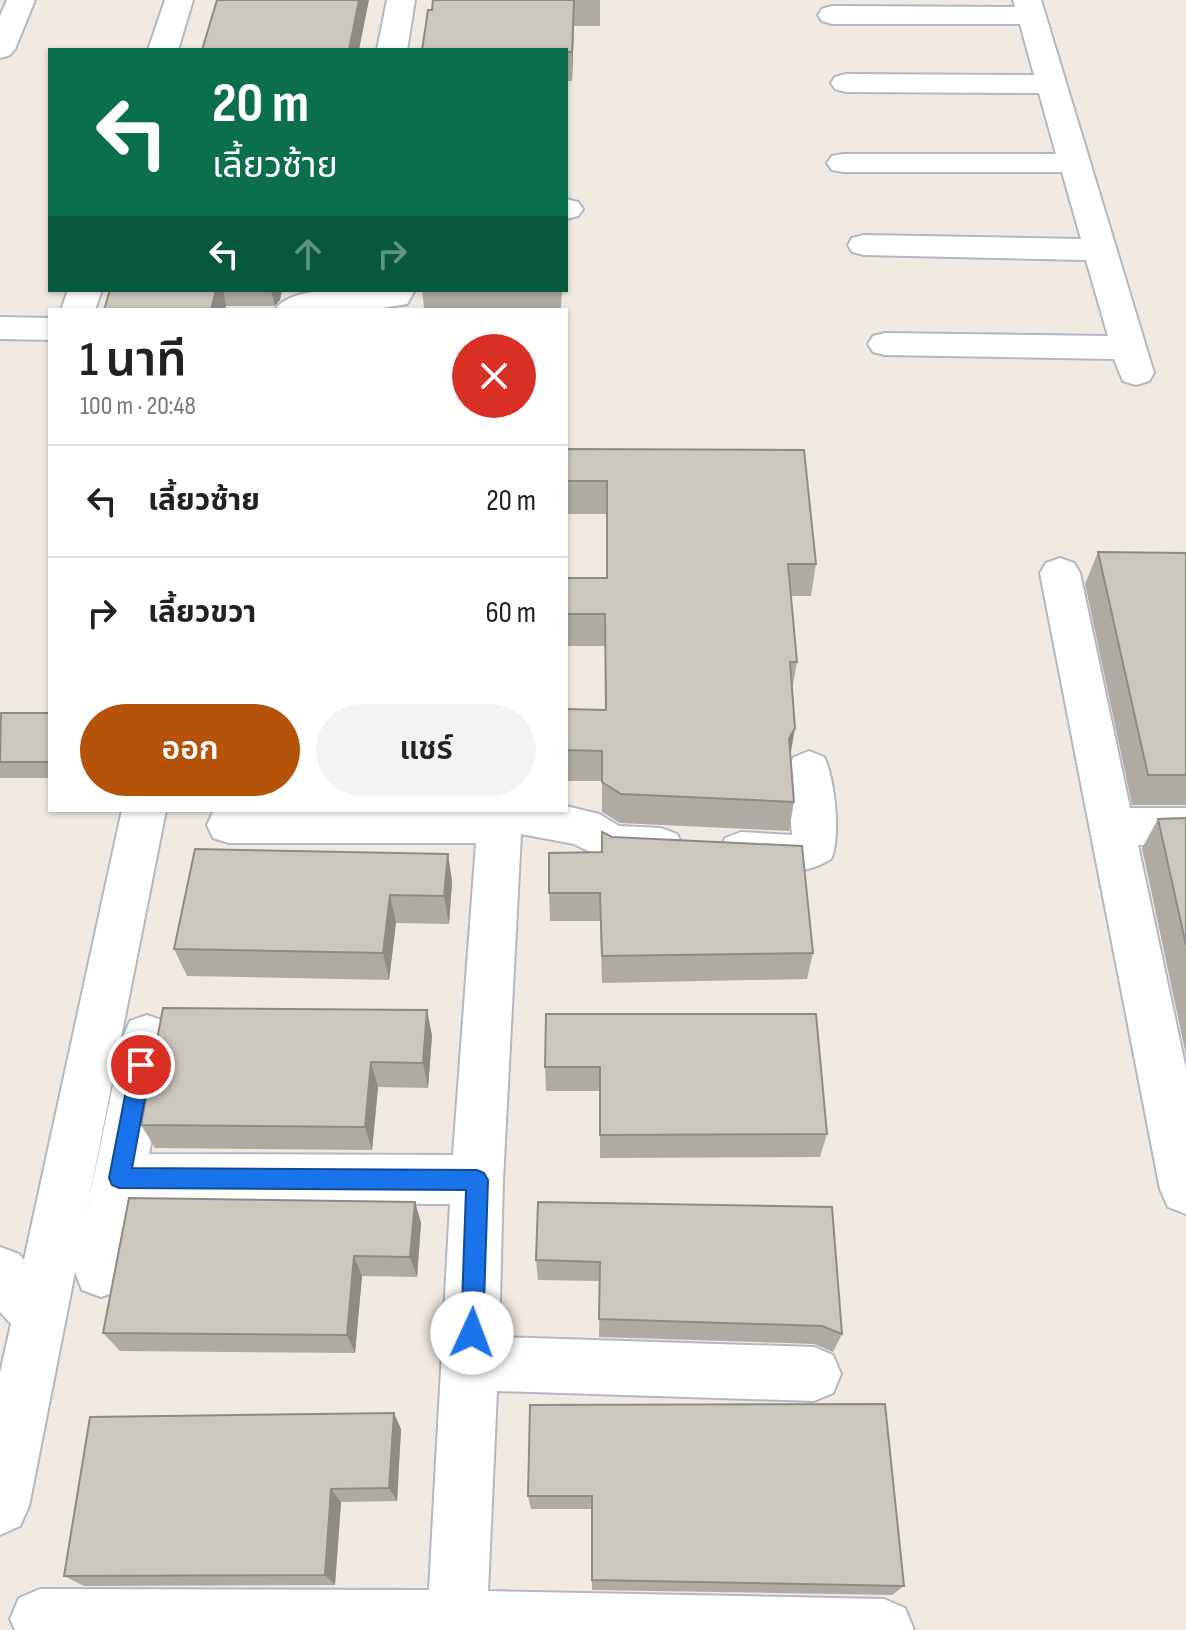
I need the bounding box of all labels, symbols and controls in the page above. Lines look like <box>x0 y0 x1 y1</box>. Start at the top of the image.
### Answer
text: 20 m <box>212 71 309 138</box>
icon: left <box>80 80 184 184</box>
text: เลี้ยวซ้าย <box>212 145 338 188</box>
icon: left <box>202 232 246 276</box>
icon: ahead <box>286 232 330 276</box>
icon: right <box>370 232 414 276</box>
text: 1 นาที <box>80 332 187 389</box>
button: close <box>452 334 536 418</box>
text: 100 m · 20:48 <box>80 391 196 422</box>
icon: left <box>80 479 124 523</box>
text: เลี้ยวซ้าย <box>148 483 260 519</box>
text: 20 m <box>486 483 536 519</box>
icon: right <box>80 591 124 635</box>
text: เลี้ยวขวา <box>148 595 256 631</box>
text: 60 m <box>485 595 536 631</box>
button: ออก <box>80 704 300 796</box>
button: แชร์ <box>316 704 536 796</box>
pin <box>107 1031 175 1099</box>
icon: arrive <box>119 1043 163 1087</box>
position arrow <box>430 1291 514 1375</box>

